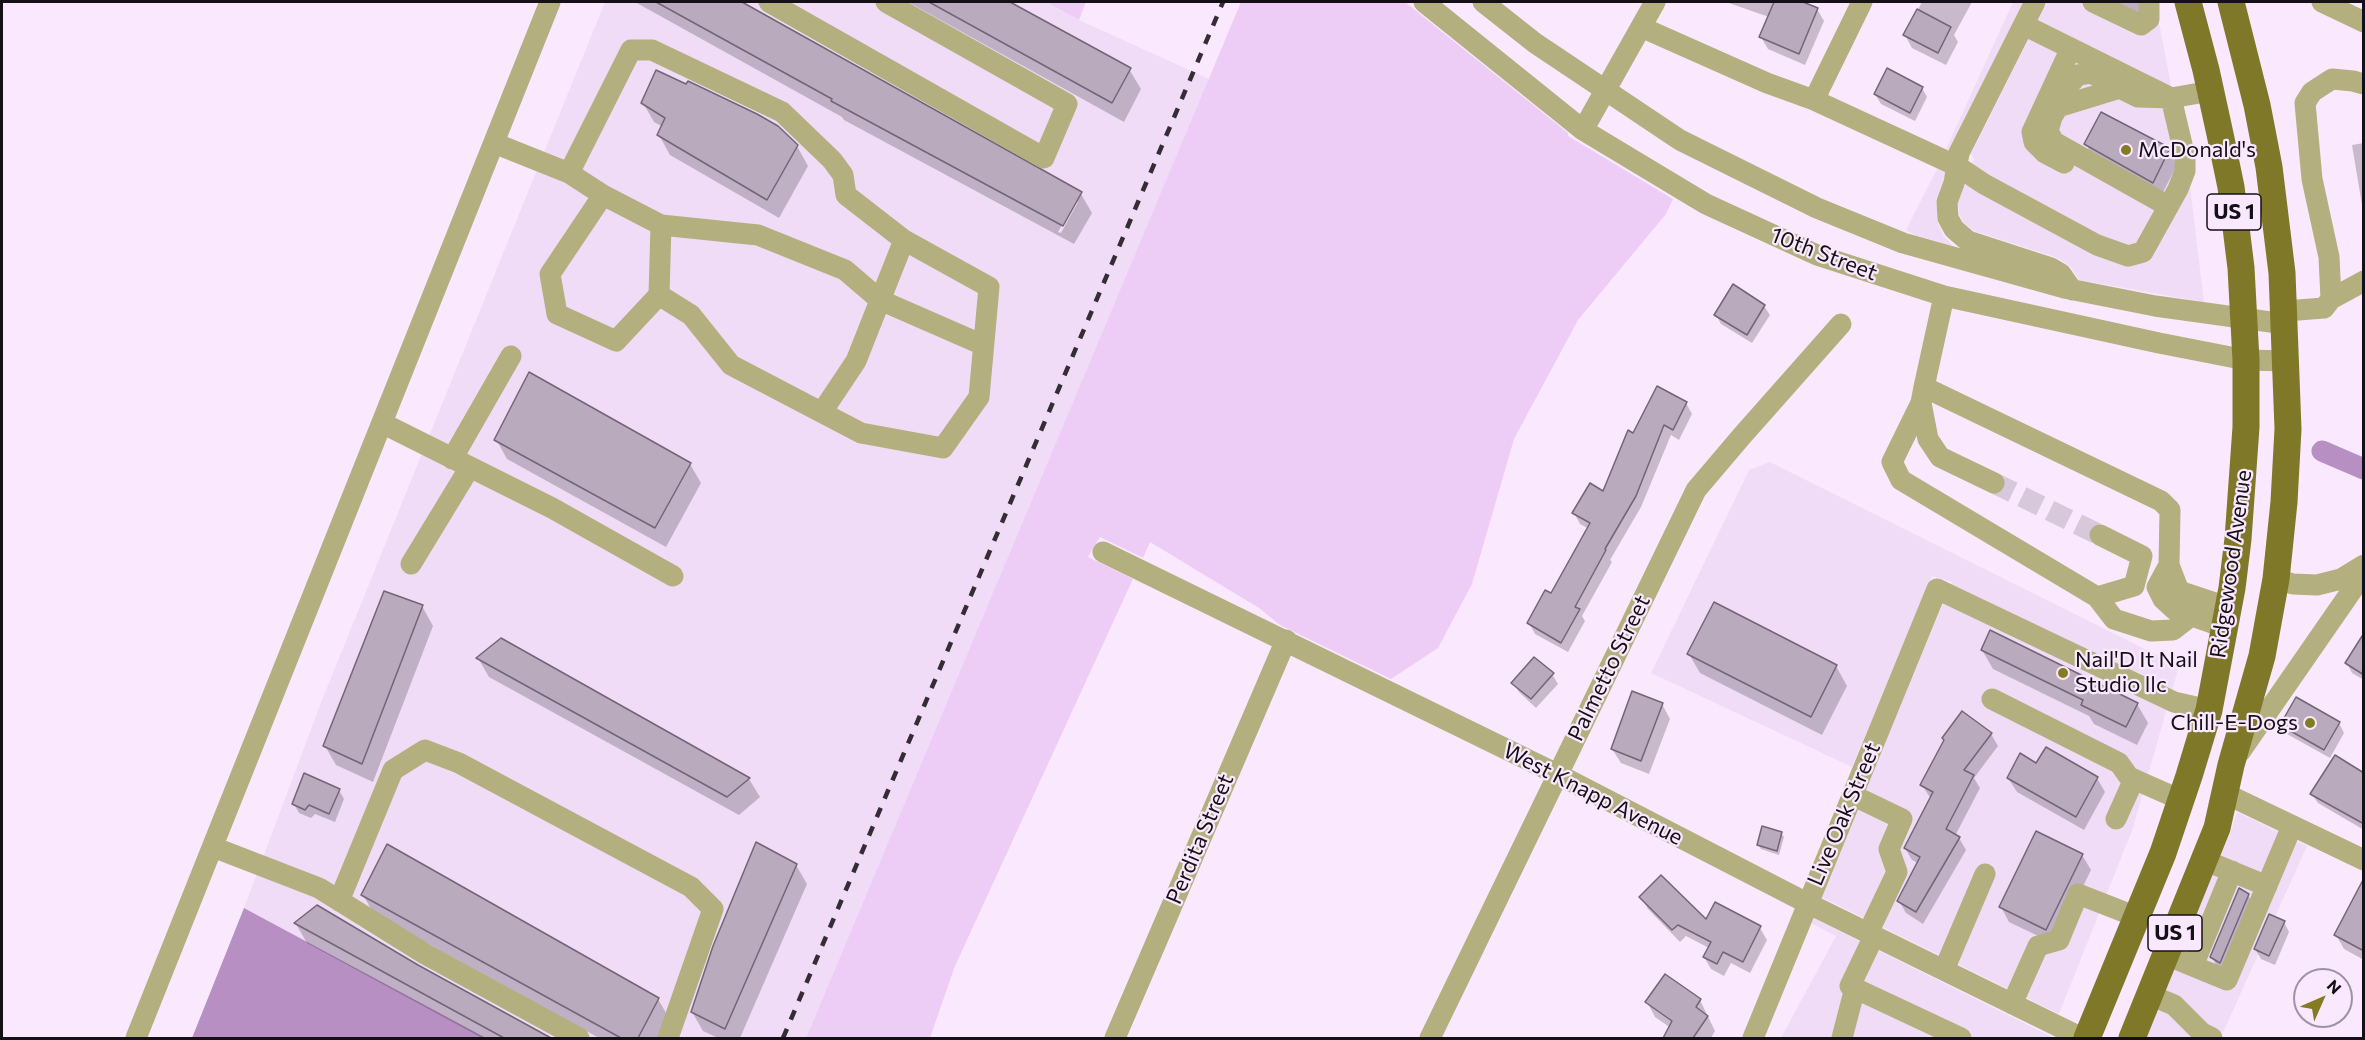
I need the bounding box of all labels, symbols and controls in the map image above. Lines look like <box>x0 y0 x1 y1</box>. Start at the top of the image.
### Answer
place label: McDonald's <box>2138 137 2256 163</box>
marker: McDonald's <box>2119 143 2133 157</box>
road number: US 1 <box>2207 194 2261 230</box>
street label: 10th Street <box>1767 222 1881 286</box>
street label: Ridgewood Avenue <box>2205 468 2257 660</box>
street label: Palmetto Street <box>1562 591 1656 745</box>
place label: Nail'D It Nail Studio llc <box>2075 647 2198 698</box>
marker: Nail'D It Nail Studio llc <box>2056 666 2070 680</box>
place label: Chill-E-Dogs <box>2171 710 2298 736</box>
marker: Chill-E-Dogs <box>2303 716 2317 730</box>
street label: West Knapp Avenue <box>1499 737 1687 851</box>
street label: Live Oak Street <box>1802 739 1886 889</box>
street label: Perdita Street <box>1161 770 1239 908</box>
road number: US 1 <box>2148 915 2202 951</box>
north arrow <box>2293 968 2353 1028</box>
text: N <box>2324 975 2346 997</box>

